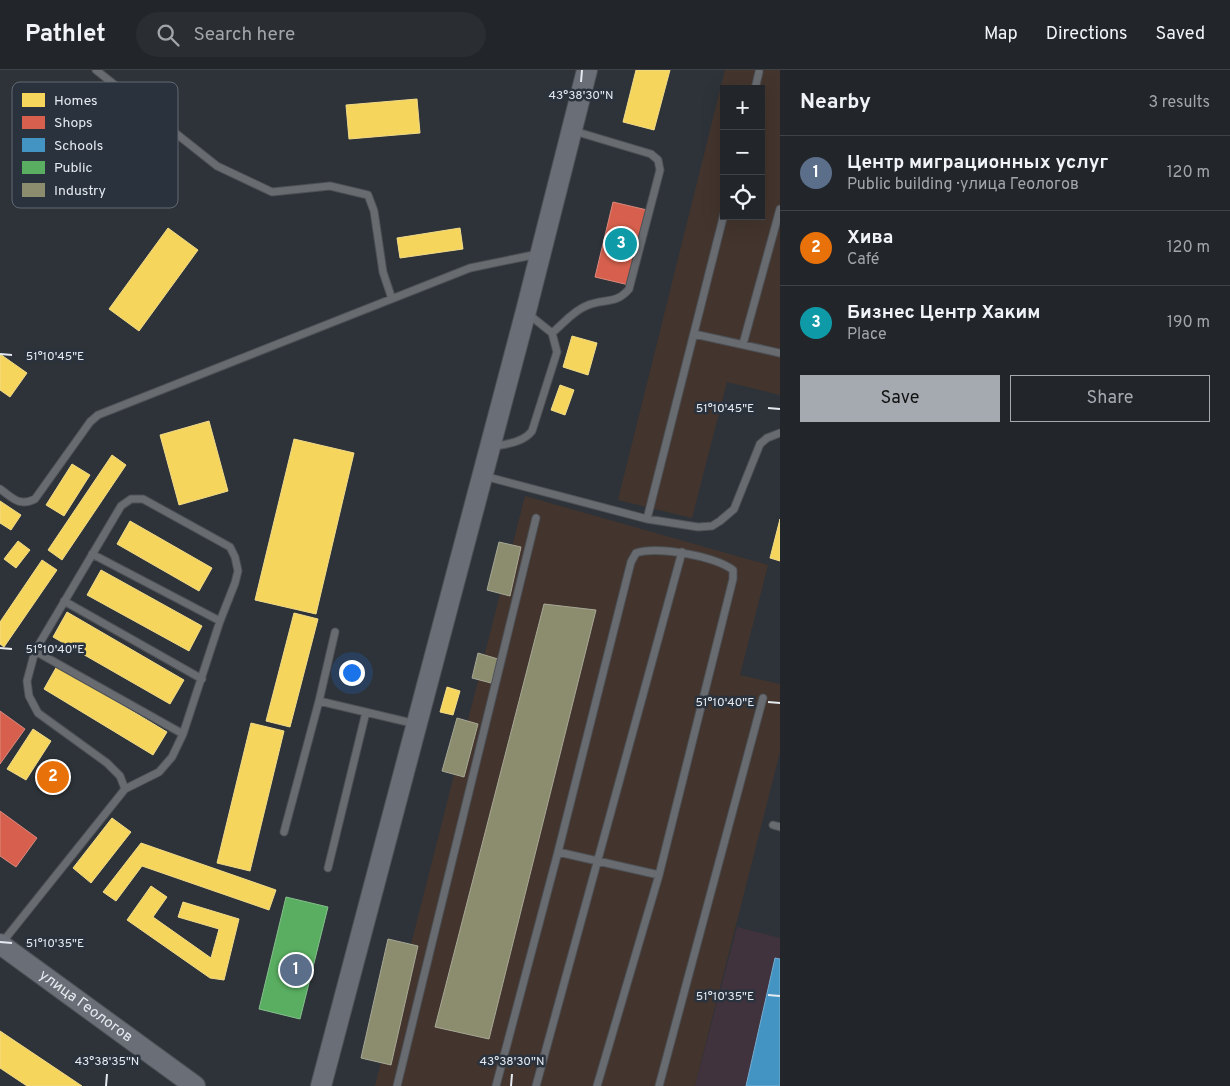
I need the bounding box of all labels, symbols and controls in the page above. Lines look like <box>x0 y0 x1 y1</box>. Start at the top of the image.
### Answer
search box <box>136 12 486 57</box>
text: Pathlet <box>25 20 106 50</box>
icon: search <box>154 21 182 49</box>
text: Search here <box>194 23 295 47</box>
text: Map <box>984 23 1018 46</box>
text: Directions <box>1046 23 1128 46</box>
text: Saved <box>1156 23 1205 46</box>
legend <box>12 82 178 208</box>
map controls <box>720 85 765 220</box>
button: + <box>720 85 765 130</box>
text: 43°38'30"N <box>549 88 613 104</box>
text: Nearby <box>800 89 871 116</box>
text: Homes <box>54 93 98 110</box>
text: 3 results <box>1148 93 1210 113</box>
text: Shops <box>54 115 93 132</box>
button: − <box>720 130 765 175</box>
text: Schools <box>54 138 103 155</box>
text: Центр миграционных услуг <box>847 151 1108 175</box>
text: Public <box>54 160 93 177</box>
text: 1 <box>813 163 819 183</box>
text: 120 m <box>1167 163 1210 183</box>
button: locate <box>720 175 765 220</box>
text: Public building · улица Геологов <box>847 175 1079 195</box>
text: Industry <box>54 183 106 200</box>
pin: 3 <box>605 225 637 263</box>
text: Хива <box>847 226 893 250</box>
text: 2 <box>811 238 821 258</box>
text: 120 m <box>1167 238 1210 258</box>
text: Café <box>847 250 879 270</box>
text: Бизнес Центр Хаким <box>847 301 1040 325</box>
text: 3 <box>811 313 821 333</box>
text: 190 m <box>1167 313 1210 333</box>
text: Place <box>847 325 887 345</box>
text: 51°10'45"E <box>26 349 84 365</box>
button: Save <box>800 375 1000 422</box>
button: Share <box>1010 375 1210 422</box>
text: 51°10'45"E <box>696 401 754 417</box>
text: 51°10'40"E <box>26 642 84 658</box>
your location <box>339 660 365 686</box>
text: 51°10'40"E <box>696 695 754 711</box>
pin: 2 <box>37 758 69 796</box>
text: 51°10'35"E <box>26 936 84 952</box>
pin: 1 <box>280 951 312 989</box>
street label: улица Геологов <box>35 966 136 1047</box>
text: 51°10'35"E <box>696 989 754 1005</box>
text: 43°38'35"N <box>75 1054 139 1070</box>
text: 43°38'30"N <box>480 1054 544 1070</box>

